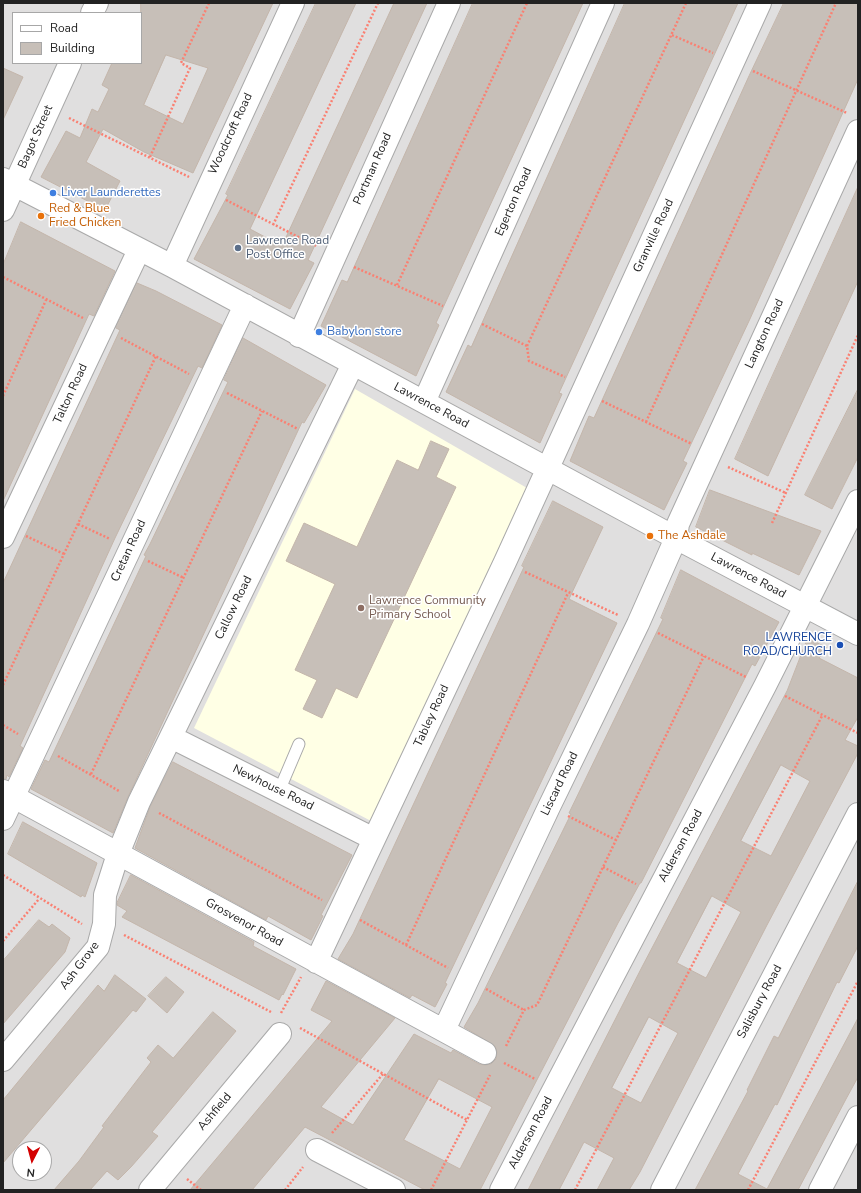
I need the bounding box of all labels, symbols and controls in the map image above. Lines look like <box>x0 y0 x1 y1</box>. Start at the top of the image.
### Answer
legend <box>12 12 142 64</box>
text: Road <box>50 20 78 36</box>
text: Building <box>50 40 95 56</box>
street label: Woodcroft Road <box>206 91 256 177</box>
street label: Bagot Street <box>16 103 56 171</box>
street label: Portman Road <box>351 131 395 207</box>
street label: Egerton Road <box>492 165 536 239</box>
place label: Liver Launderettes <box>61 186 161 200</box>
marker: Liver Launderettes <box>48 188 58 198</box>
street label: Granville Road <box>631 197 677 275</box>
place label: Red & Blue Fried Chicken <box>49 202 121 230</box>
marker: Red & Blue Fried Chicken <box>36 211 46 221</box>
place label: Lawrence Road Post Office <box>246 234 329 262</box>
marker: Lawrence Road Post Office <box>233 243 243 253</box>
street label: Langton Road <box>743 297 787 371</box>
place label: Babylon store <box>327 325 402 339</box>
marker: Babylon store <box>314 327 324 337</box>
street label: Talton Road <box>51 362 91 426</box>
street label: Lawrence Road <box>391 380 471 432</box>
street label: Cretan Road <box>108 518 150 584</box>
place label: The Ashdale <box>658 529 726 543</box>
marker: The Ashdale <box>645 531 655 541</box>
street label: Lawrence Road <box>708 550 788 602</box>
street label: Callow Road <box>212 574 256 642</box>
place label: Lawrence Community Primary School <box>369 594 486 622</box>
marker: Lawrence Community Primary School <box>356 603 366 613</box>
place label: LAWRENCE ROAD/CHURCH <box>743 631 832 659</box>
marker: LAWRENCE ROAD/CHURCH <box>835 640 845 650</box>
street label: Tabley Road <box>411 683 453 749</box>
street label: Liscard Road <box>538 750 582 818</box>
street label: Newhouse Road <box>230 762 316 814</box>
street label: Alderson Road <box>656 807 706 885</box>
street label: Grosvenor Road <box>203 896 285 950</box>
street label: Ash Grove <box>57 939 103 993</box>
street label: Salisbury Road <box>735 963 785 1041</box>
street label: Ashfield <box>195 1090 235 1134</box>
street label: Alderson Road <box>506 1094 556 1172</box>
north arrow <box>12 1141 52 1181</box>
text: N <box>26 1165 36 1180</box>

